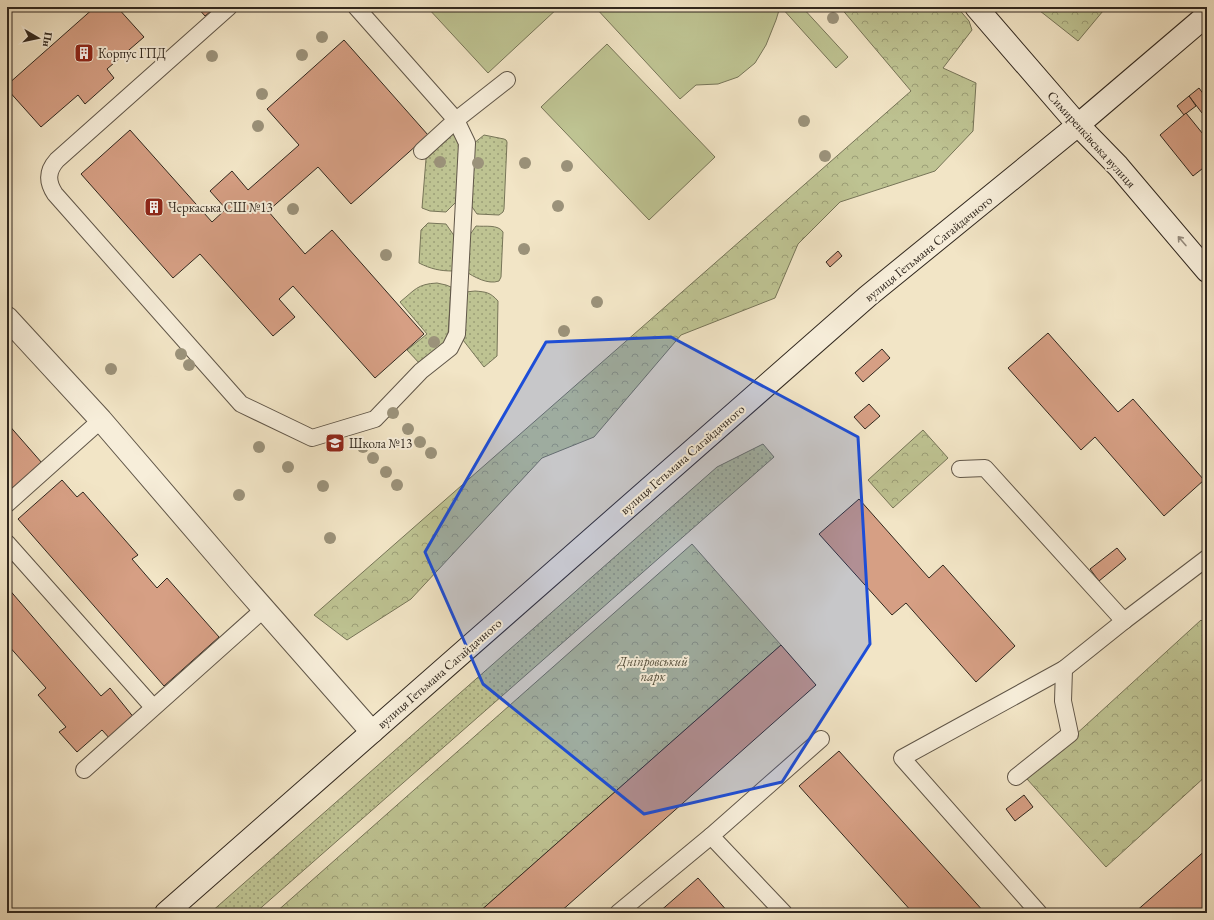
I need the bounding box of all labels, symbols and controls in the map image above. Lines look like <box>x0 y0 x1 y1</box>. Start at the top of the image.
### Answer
north arrow <box>18 18 58 58</box>
text: Пн <box>40 31 56 49</box>
building icon: Корпус ГПД <box>73 42 95 64</box>
place label: Корпус ГПД <box>98 45 166 62</box>
street label: Симиренківська вулиця <box>1044 87 1140 192</box>
street label: вулиця Гетьмана Сагайдачного <box>861 191 996 305</box>
building icon: Черкаська СШ №13 <box>143 196 165 218</box>
place label: Черкаська СШ №13 <box>168 199 273 216</box>
one-way arrow <box>1177 236 1186 246</box>
street label: вулиця Гетьмана Сагайдачного <box>616 400 748 518</box>
school or university icon: Школа №13 <box>324 432 346 454</box>
place label: Школа №13 <box>349 435 412 452</box>
street label: вулиця Гетьмана Сагайдачного <box>373 614 505 732</box>
park label: Дніпровський парк <box>617 653 688 685</box>

